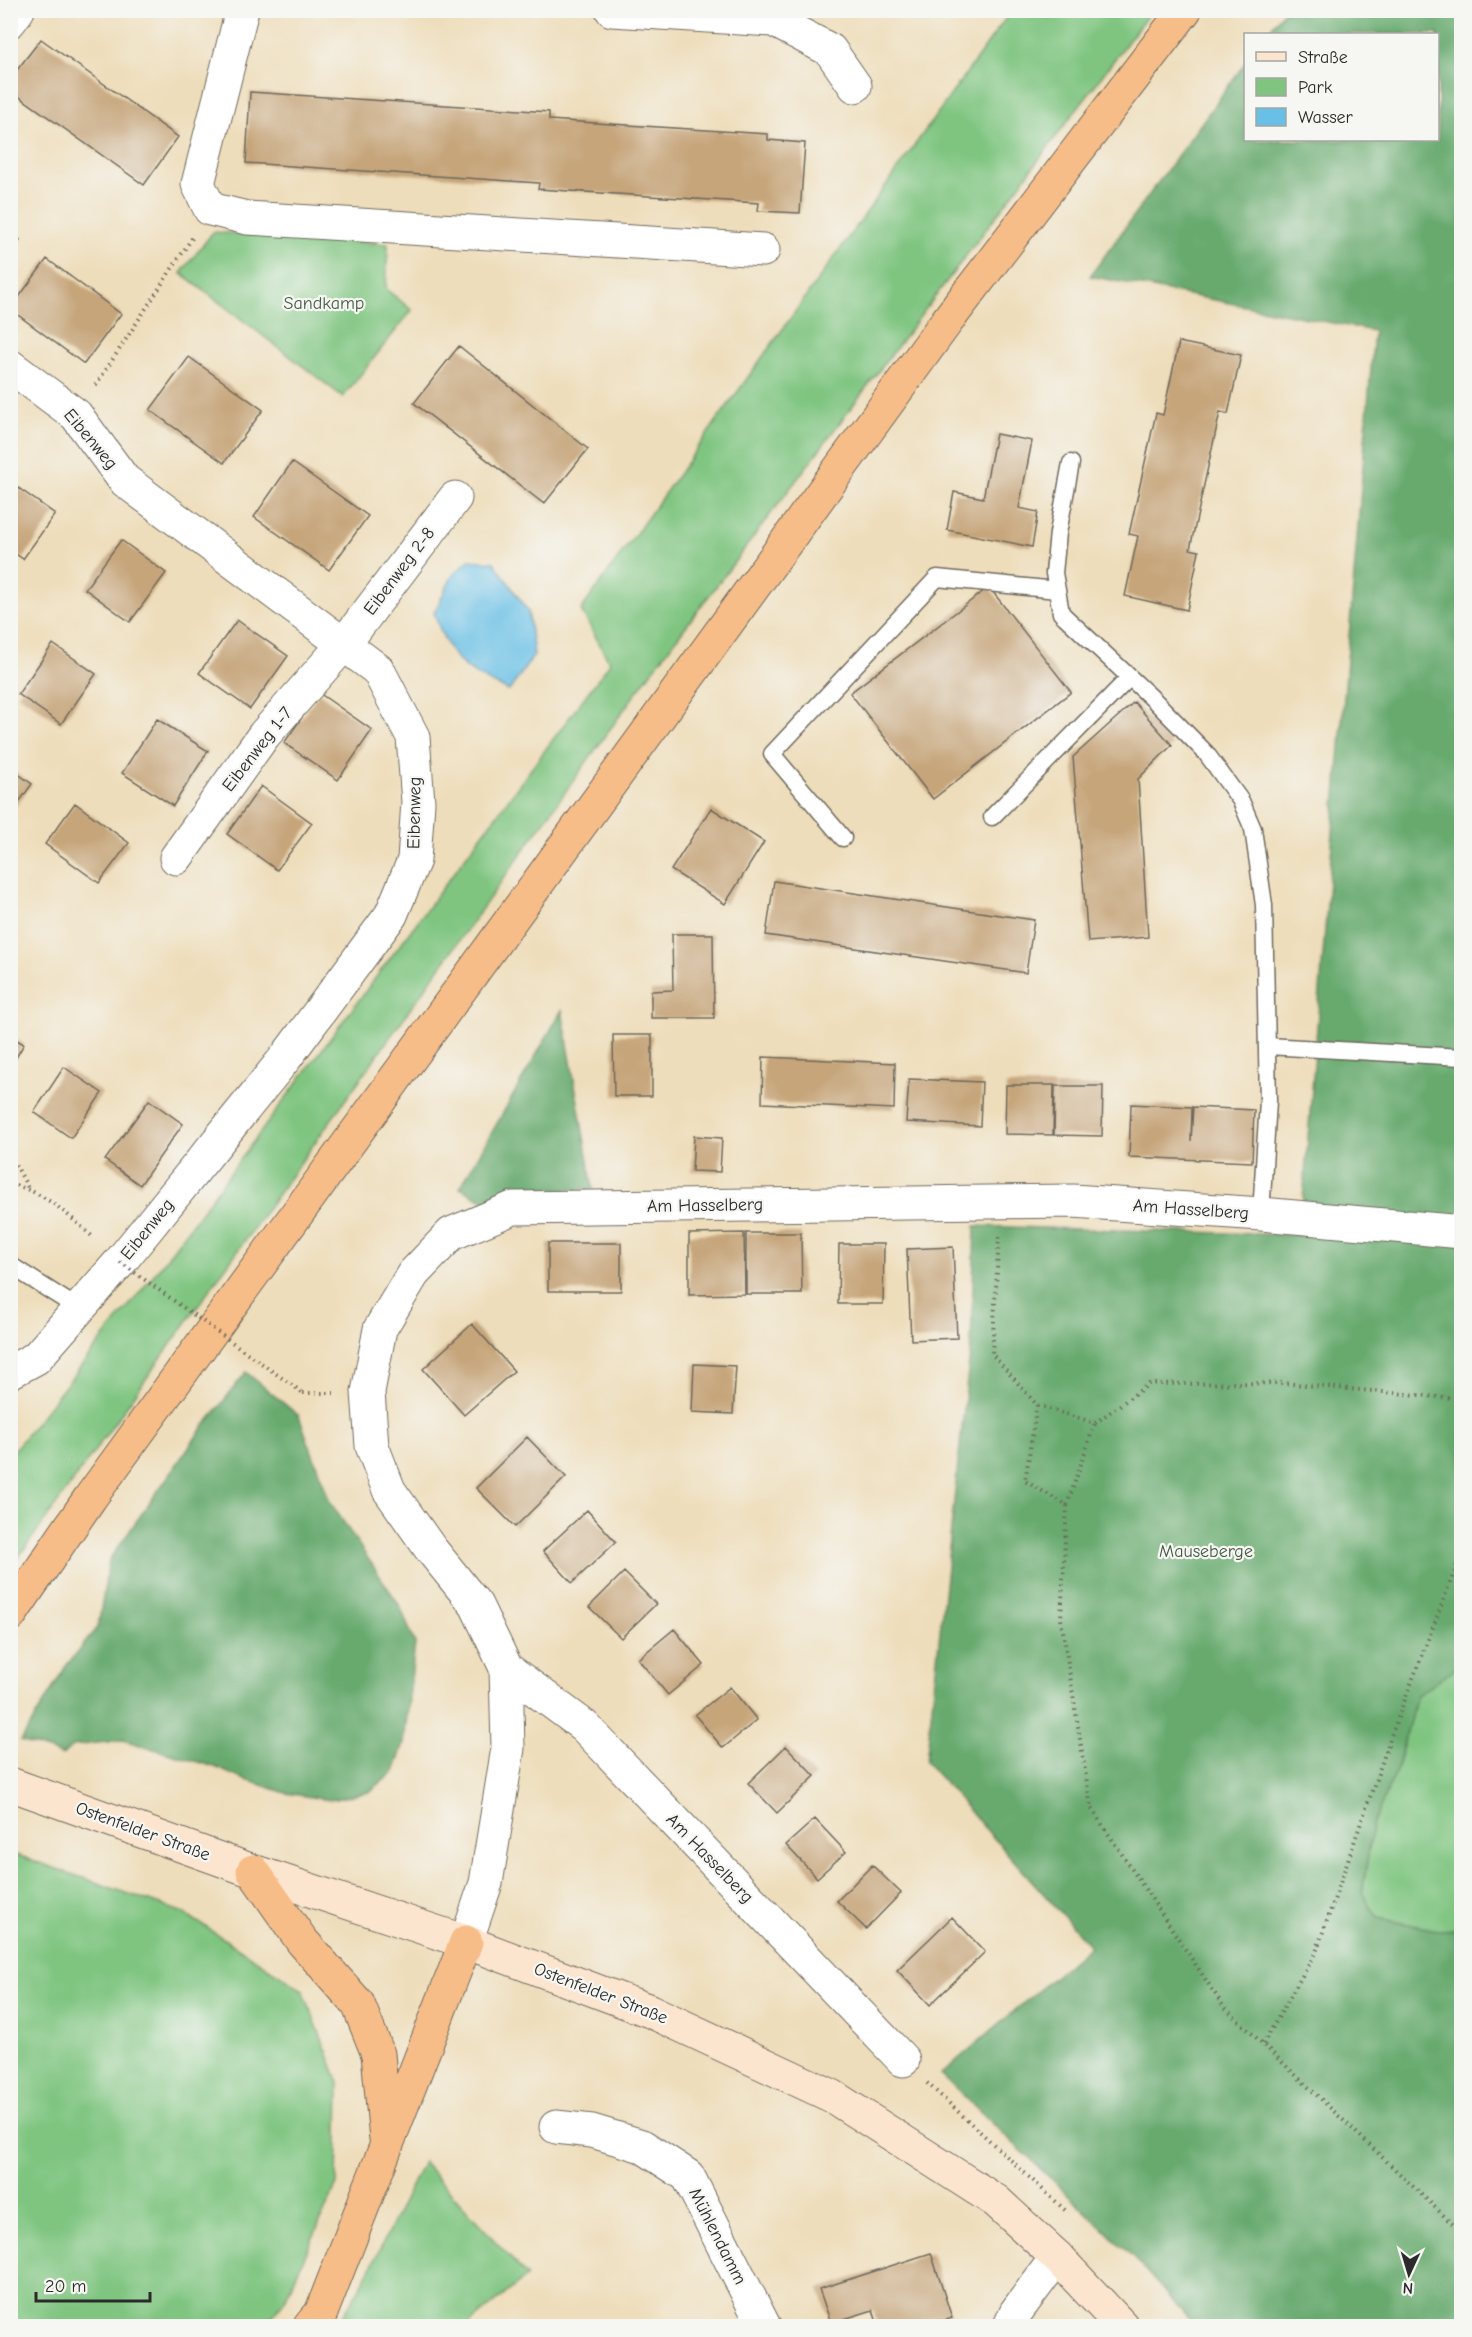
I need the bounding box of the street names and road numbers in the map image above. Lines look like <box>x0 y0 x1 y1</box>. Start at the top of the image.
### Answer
street label: Eibenweg <box>59 405 122 474</box>
street label: Eibenweg 2-8 <box>360 523 439 619</box>
street label: Eibenweg 1-7 <box>218 702 297 796</box>
street label: Eibenweg <box>403 777 426 849</box>
street label: Am Hasselberg <box>647 1194 763 1217</box>
street label: Eibenweg <box>116 1195 178 1264</box>
street label: Am Hasselberg <box>1132 1195 1250 1224</box>
street label: Ostenfelder Straße <box>73 1797 213 1866</box>
street label: Am Hasselberg <box>662 1809 758 1907</box>
street label: Ostenfelder Straße <box>531 1958 671 2029</box>
street label: Mühlendamm <box>684 2184 751 2288</box>

